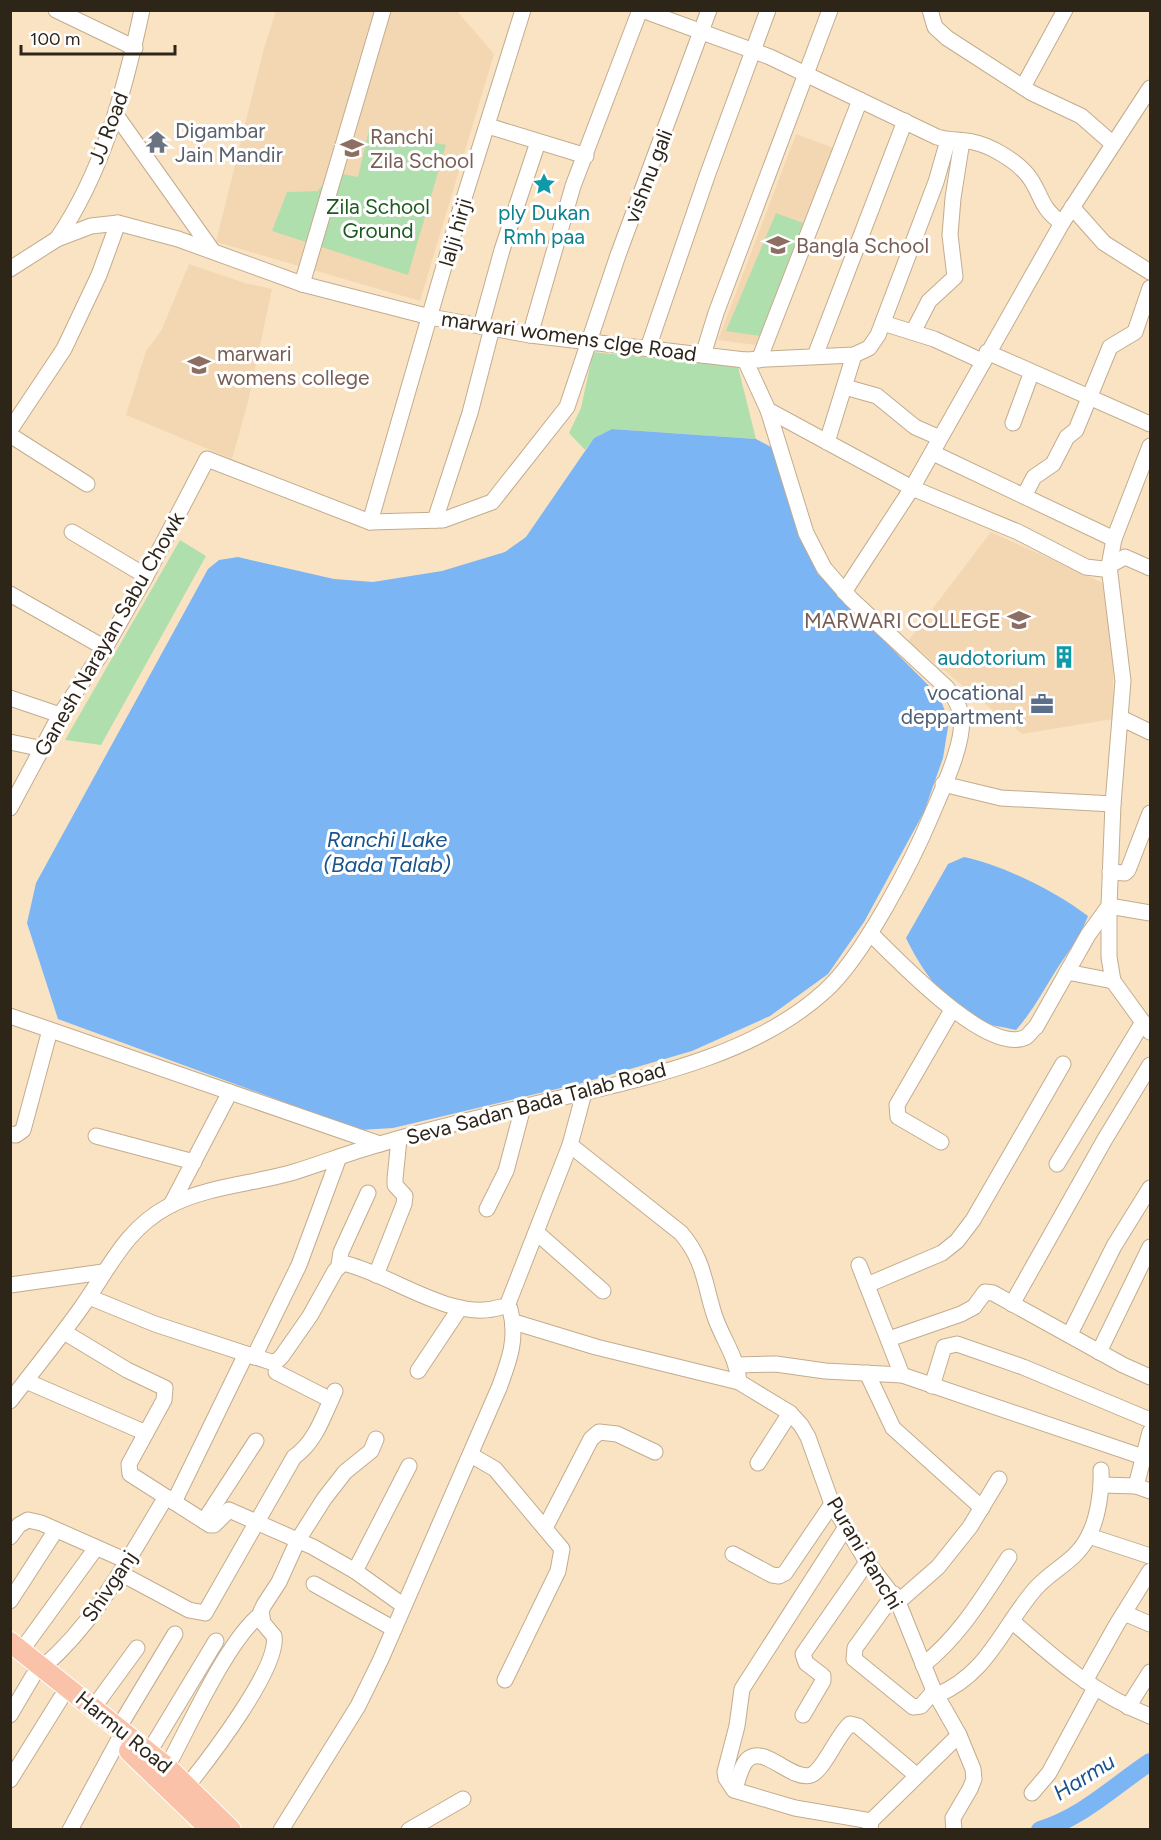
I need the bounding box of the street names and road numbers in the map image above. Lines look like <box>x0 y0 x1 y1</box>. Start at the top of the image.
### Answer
street label: JJ Road <box>83 88 133 168</box>
street label: vishnu gali <box>619 126 677 226</box>
street label: lalji hirji <box>433 195 477 269</box>
street label: marwari womens clge Road <box>440 306 698 366</box>
street label: Ganesh Narayan Sabu Chowk <box>29 507 190 761</box>
street label: Seva Sadan Bada Talab Road <box>403 1056 669 1150</box>
street label: Purani Ranchi <box>822 1492 908 1614</box>
street label: Shivganj <box>76 1546 142 1626</box>
street label: Harmu Road <box>71 1686 177 1778</box>

